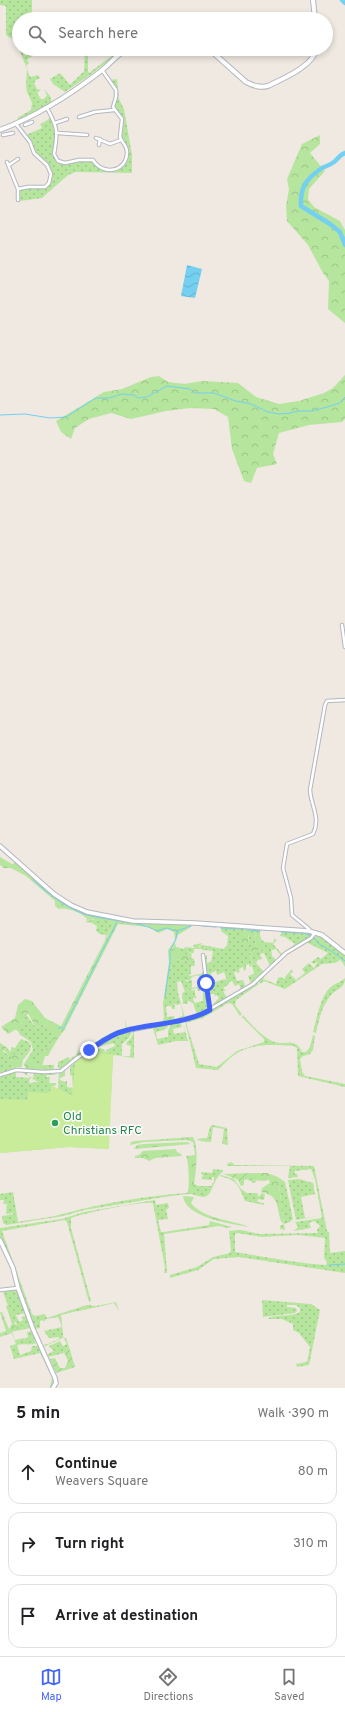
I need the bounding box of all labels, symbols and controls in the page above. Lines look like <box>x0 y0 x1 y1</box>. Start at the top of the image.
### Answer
search box <box>12 12 333 56</box>
icon: search <box>26 23 48 45</box>
text: Search here <box>58 25 138 44</box>
route start <box>197 974 215 992</box>
route end <box>80 1041 98 1059</box>
place label: Old Christians RFC <box>63 1109 142 1139</box>
marker: Old Christians RFC <box>50 1118 60 1128</box>
text: 5 min <box>16 1403 60 1425</box>
text: Walk · 390 m <box>258 1406 329 1422</box>
text: Continue <box>55 1455 117 1474</box>
icon: ahead <box>17 1461 39 1483</box>
text: 80 m <box>298 1464 328 1480</box>
text: Weavers Square <box>55 1474 148 1490</box>
icon: right <box>17 1533 39 1555</box>
text: Turn right <box>55 1535 124 1554</box>
text: 310 m <box>293 1536 328 1552</box>
icon: arrive <box>17 1605 39 1627</box>
text: Arrive at destination <box>55 1607 198 1626</box>
tab: Map <box>40 1666 62 1704</box>
tab: Directions <box>143 1666 193 1704</box>
tab: Saved <box>274 1666 305 1704</box>

